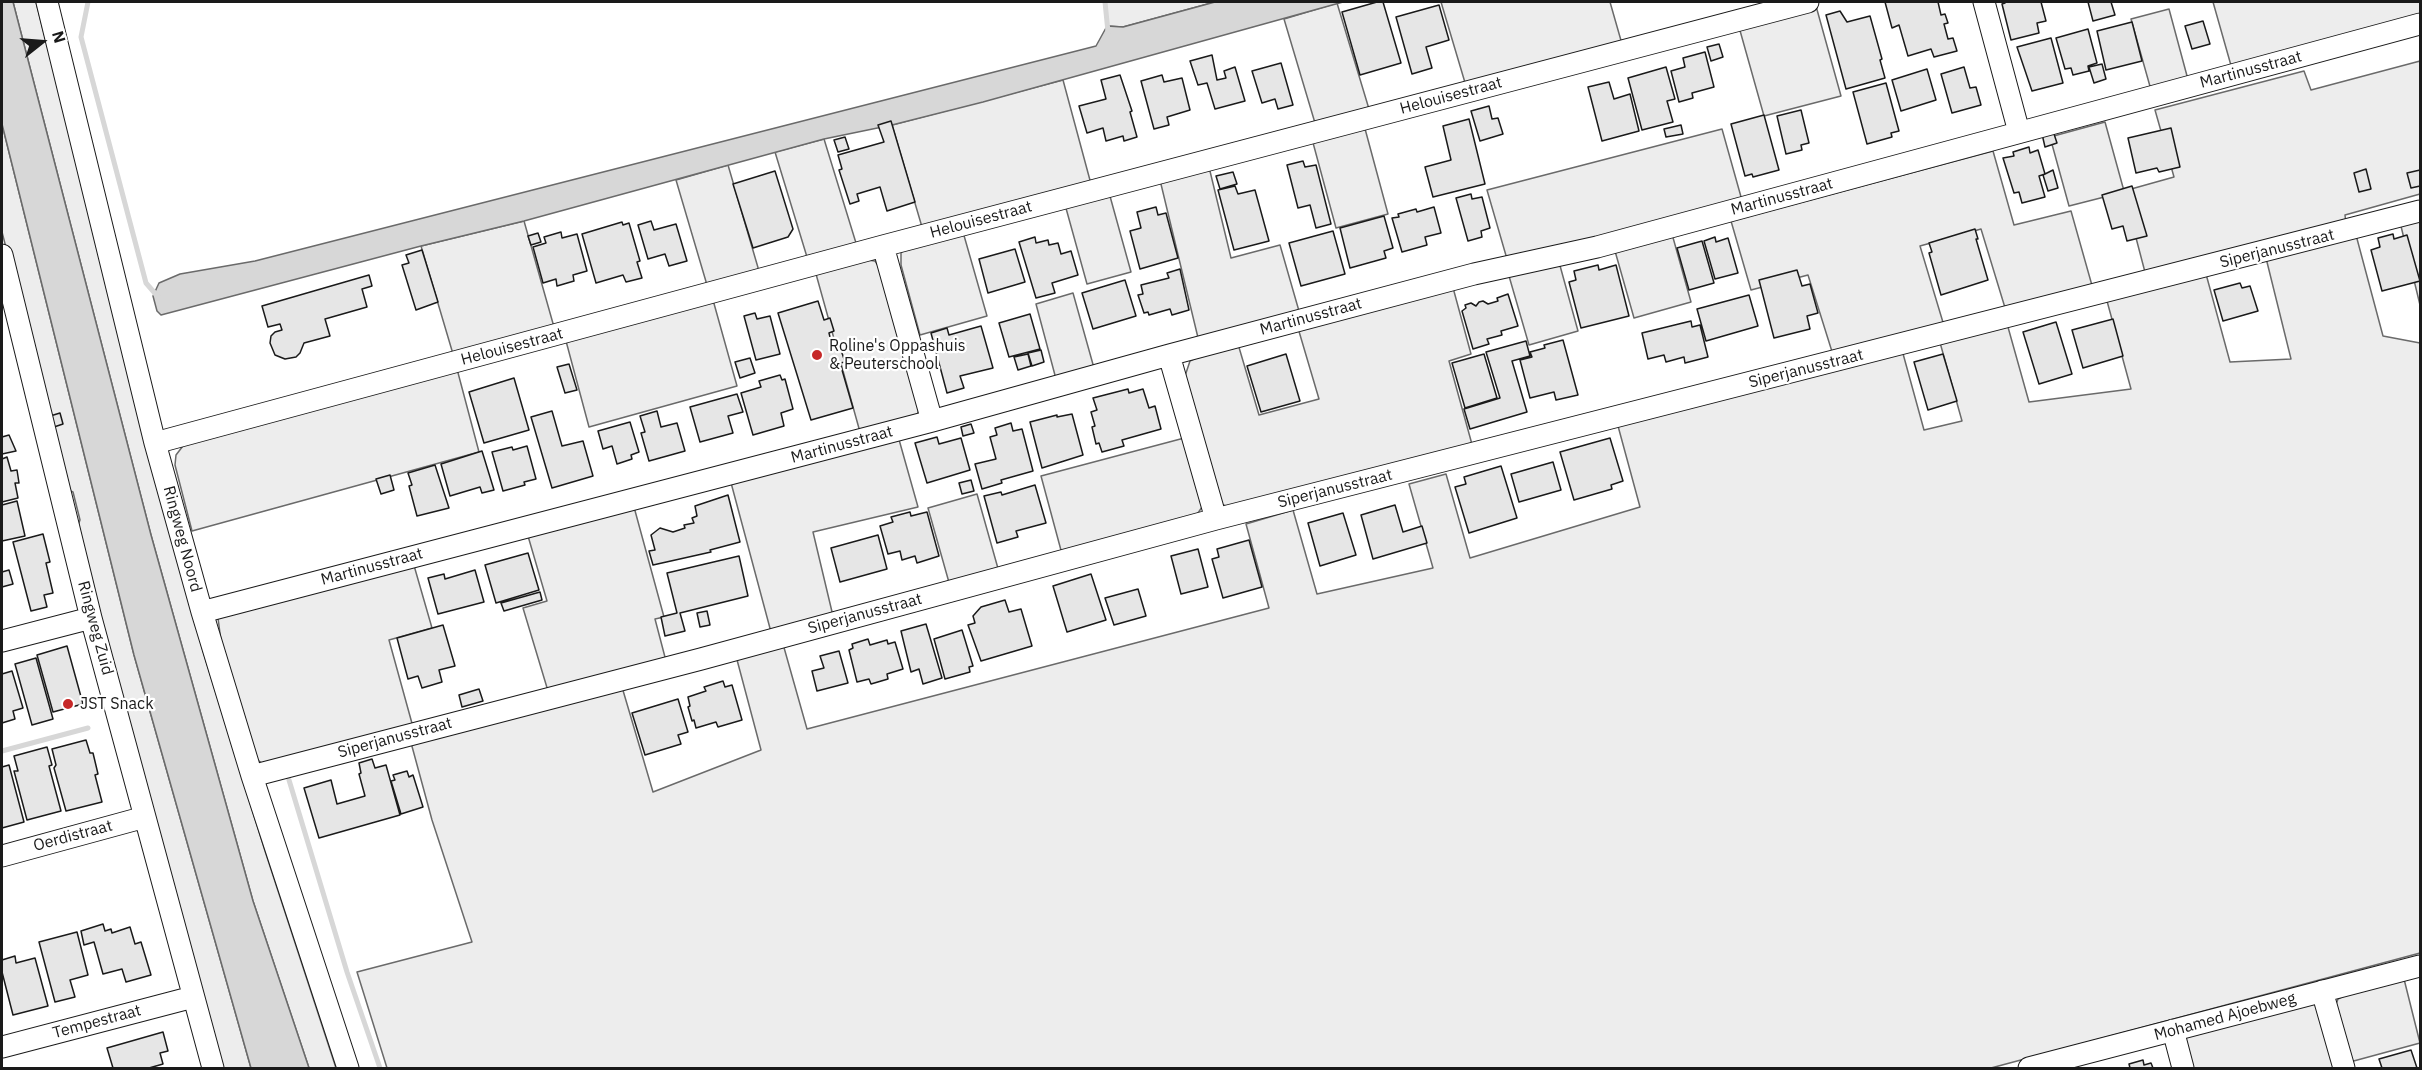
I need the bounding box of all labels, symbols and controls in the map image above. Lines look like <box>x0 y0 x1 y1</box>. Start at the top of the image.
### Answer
north arrow <box>12 12 72 72</box>
text: N <box>48 28 70 45</box>
street label: Martinusstraat <box>2198 47 2304 93</box>
street label: Helouisestraat <box>1398 73 1504 119</box>
street label: Martinusstraat <box>1729 174 1835 220</box>
street label: Helouisestraat <box>928 197 1034 243</box>
street label: Siperjanusstraat <box>2218 225 2336 273</box>
street label: Martinusstraat <box>1258 294 1364 340</box>
street label: Helouisestraat <box>459 324 565 370</box>
place label: Roline's Oppashuis & Peuterschool <box>829 336 965 374</box>
street label: Siperjanusstraat <box>1747 345 1865 393</box>
marker: Roline's Oppashuis & Peuterschool <box>810 348 824 362</box>
street label: Martinusstraat <box>789 422 895 468</box>
street label: Siperjanusstraat <box>1276 465 1394 513</box>
street label: Ringweg Noord <box>159 484 205 594</box>
street label: Martinusstraat <box>319 544 425 590</box>
street label: Ringweg Zuid <box>73 579 117 677</box>
street label: Siperjanusstraat <box>806 590 924 638</box>
place label: JST Snack <box>80 694 154 714</box>
marker: JST Snack <box>61 697 75 711</box>
street label: Siperjanusstraat <box>336 714 454 762</box>
street label: Oerdistraat <box>31 816 115 856</box>
street label: Mohamed Ajoebweg <box>2152 989 2298 1045</box>
street label: Tempestraat <box>51 1001 143 1043</box>

